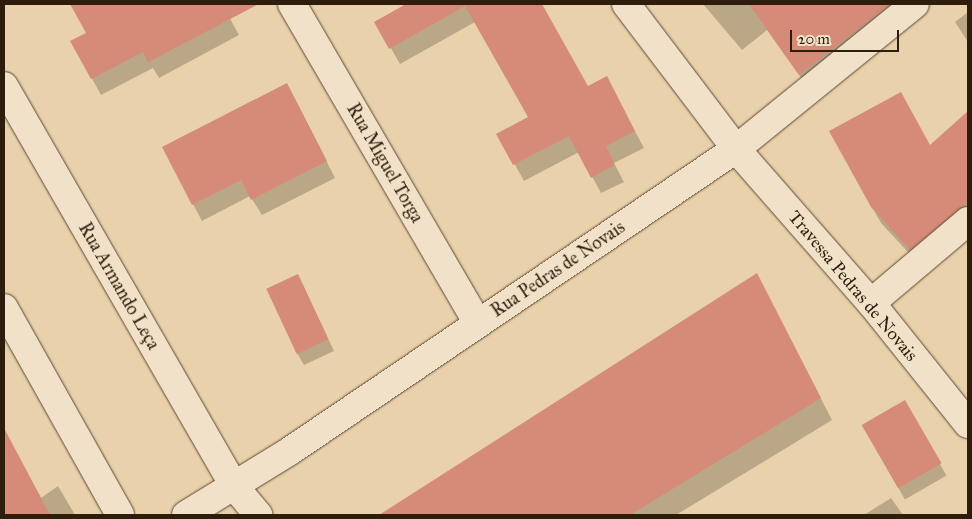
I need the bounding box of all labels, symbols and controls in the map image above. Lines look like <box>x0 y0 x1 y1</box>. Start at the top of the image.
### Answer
scale bar <box>792 20 901 52</box>
text: 20 m <box>798 30 830 48</box>
street label: Rua Miguel Torga <box>342 99 428 227</box>
street label: Travessa Pedras de Novais <box>784 206 922 366</box>
street label: Rua Pedras de Novais <box>487 216 629 322</box>
street label: Rua Armando Leça <box>74 219 164 353</box>

